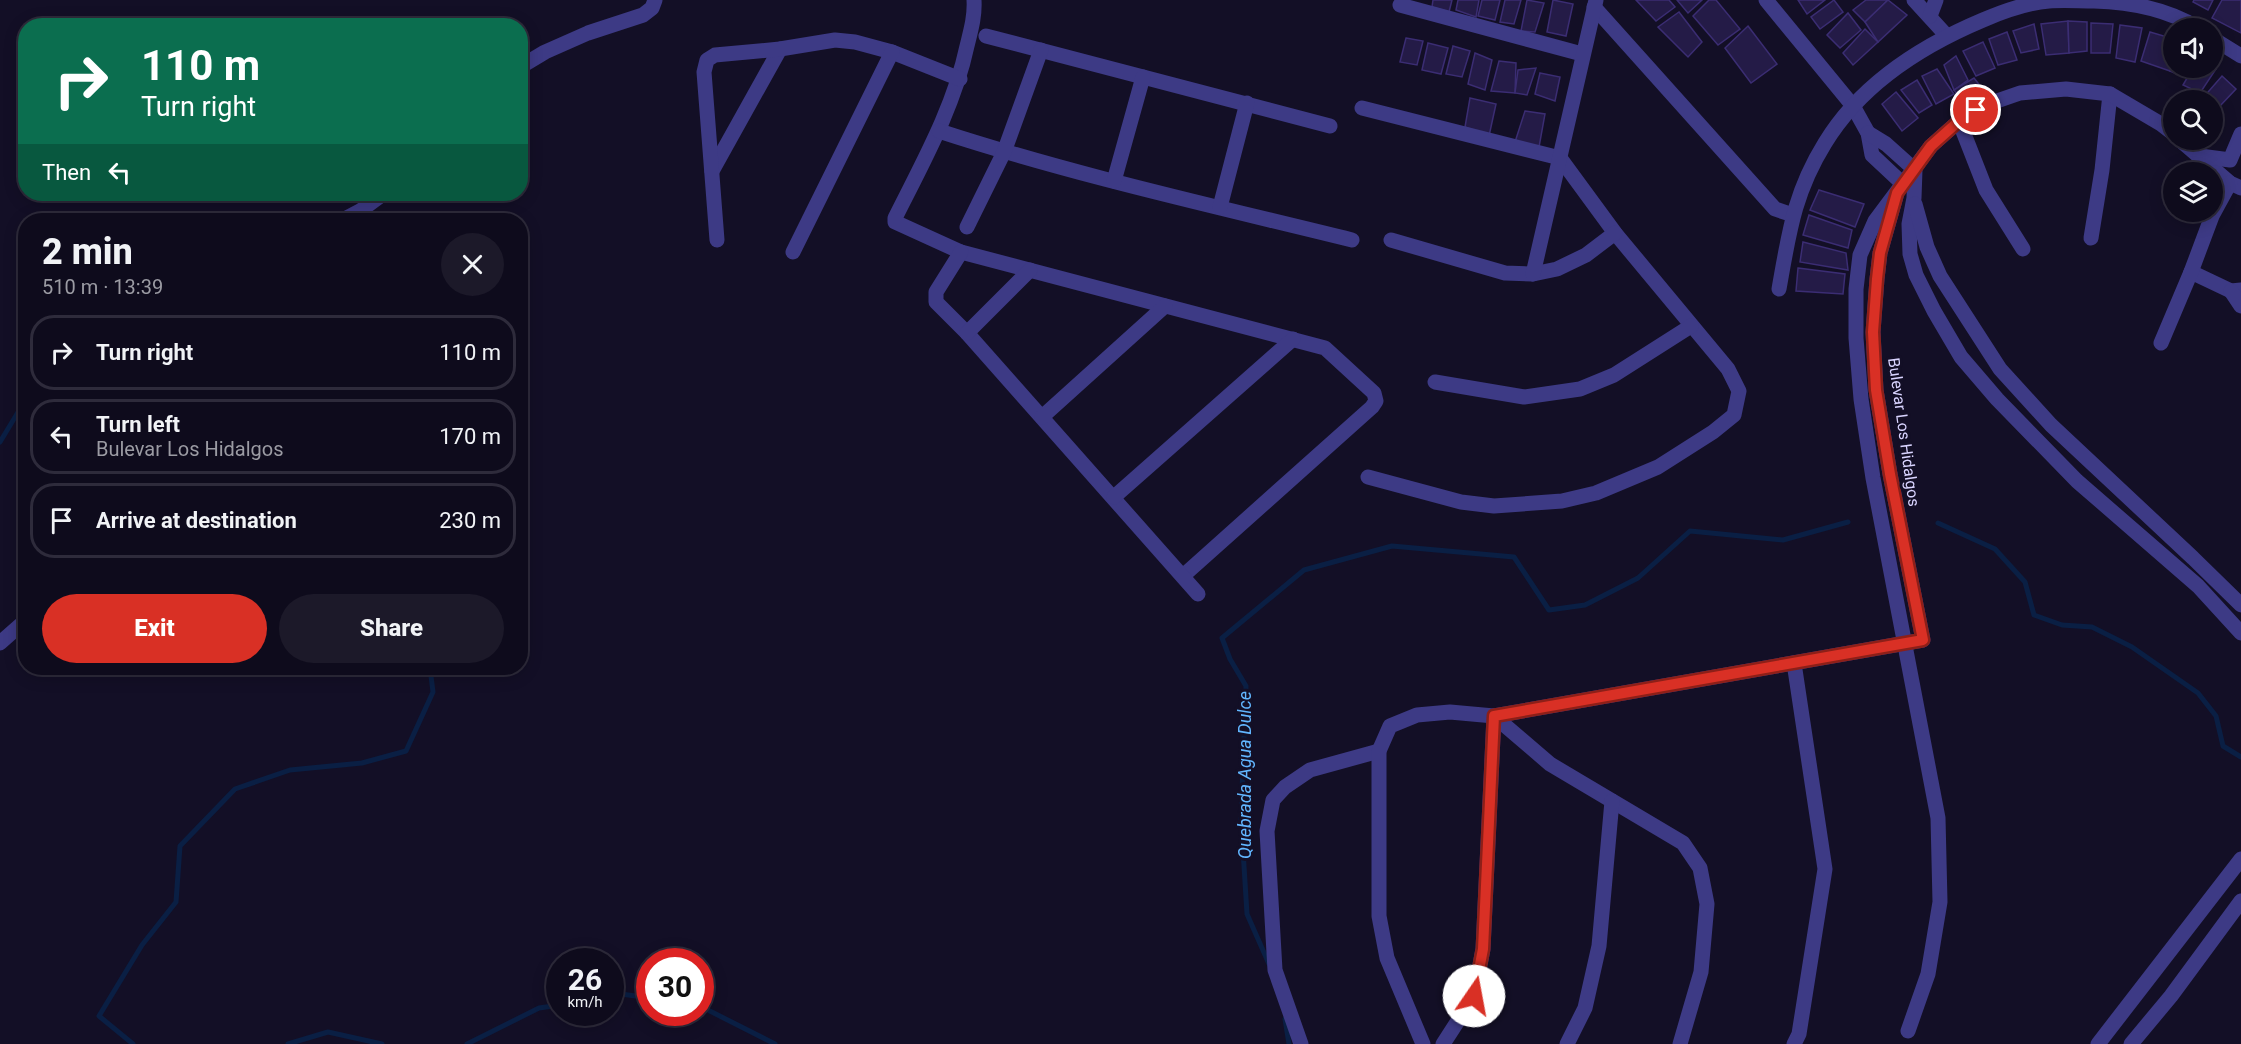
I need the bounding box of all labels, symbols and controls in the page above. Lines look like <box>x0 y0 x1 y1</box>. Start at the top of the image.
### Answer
map controls <box>2163 18 2223 222</box>
button: sound <box>2163 18 2223 78</box>
text: 110 m <box>141 41 260 90</box>
icon: right <box>42 42 120 120</box>
pin <box>1950 84 2001 135</box>
button: search <box>2163 90 2223 150</box>
text: Turn right <box>141 91 256 123</box>
icon: arrive <box>1959 93 1992 126</box>
icon: left <box>103 156 136 189</box>
text: Then <box>42 160 91 185</box>
button: layers <box>2163 162 2223 222</box>
text: 2 min <box>42 231 133 273</box>
button: close <box>441 233 504 296</box>
text: 510 m · 13:39 <box>42 275 163 299</box>
icon: right <box>45 336 78 369</box>
text: Turn right <box>96 340 193 365</box>
text: 110 m <box>439 340 501 365</box>
street label: Bulevar Los Hidalgos <box>1884 356 1924 508</box>
text: Turn left <box>96 412 180 437</box>
icon: left <box>45 420 78 453</box>
text: 170 m <box>439 424 501 449</box>
text: Bulevar Los Hidalgos <box>96 437 284 461</box>
icon: arrive <box>45 504 78 537</box>
text: Arrive at destination <box>96 508 297 533</box>
text: 230 m <box>439 508 501 533</box>
button: Exit <box>42 594 267 663</box>
button: Share <box>279 594 504 663</box>
water label: Quebrada Agua Dulce <box>1234 691 1255 859</box>
speed limit sign: 30 <box>636 948 714 1026</box>
text: 26 <box>568 962 602 997</box>
position arrow <box>1442 964 1506 1028</box>
text: km/h <box>567 993 603 1011</box>

